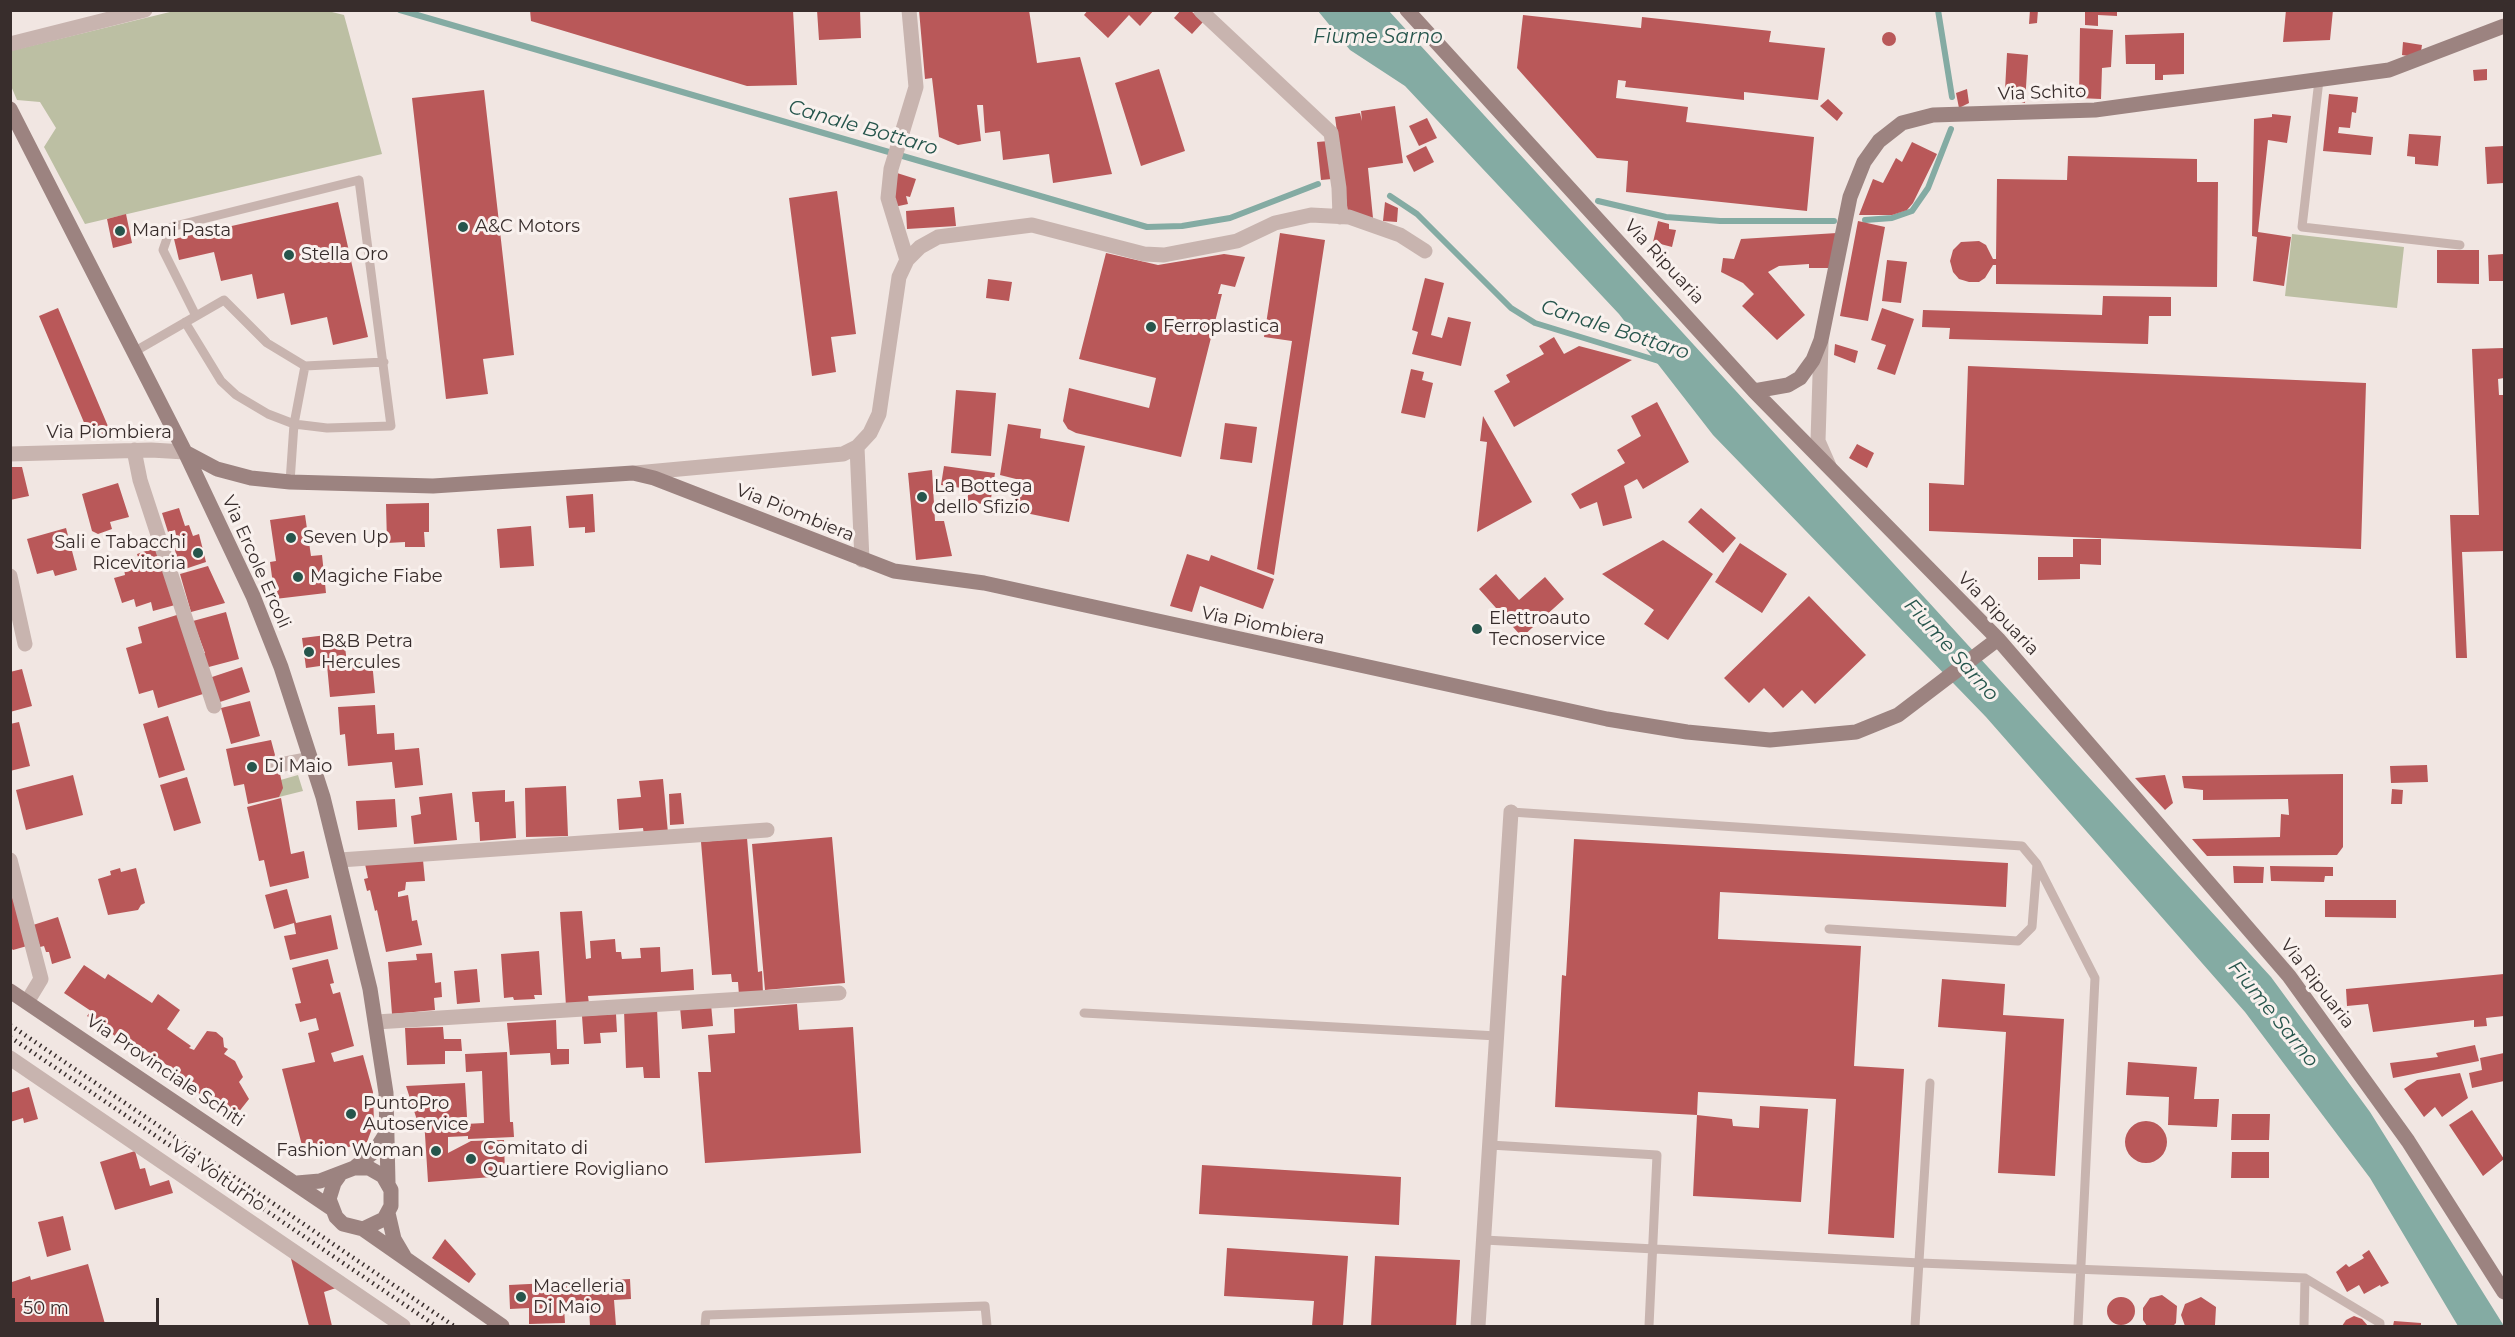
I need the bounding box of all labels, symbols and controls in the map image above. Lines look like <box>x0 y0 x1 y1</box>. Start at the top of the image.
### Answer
water label: Fiume Sarno <box>1313 25 1443 49</box>
street label: Via Schito <box>1997 81 2087 105</box>
water label: Canale Bottaro <box>785 95 941 161</box>
street label: Via Ripuaria <box>1619 215 1709 309</box>
place label: A&C Motors <box>475 216 580 238</box>
place label: Mani Pasta <box>132 220 231 242</box>
marker: A&C Motors <box>456 220 470 234</box>
marker: Mani Pasta <box>113 224 127 238</box>
place label: Stella Oro <box>301 244 388 266</box>
marker: Stella Oro <box>282 248 296 262</box>
water label: Canale Bottaro <box>1538 295 1692 365</box>
place label: Ferroplastica <box>1163 316 1280 338</box>
marker: Ferroplastica <box>1144 320 1158 334</box>
street label: Via Piombiera <box>46 422 172 444</box>
place label: La Bottega dello Sfizio <box>934 476 1033 518</box>
street label: Via Piombiera <box>733 479 857 547</box>
marker: La Bottega dello Sfizio <box>915 490 929 504</box>
street label: Via Ercole Ercoli <box>217 492 295 632</box>
place label: Seven Up <box>303 527 388 549</box>
marker: Seven Up <box>284 531 298 545</box>
place label: Sali e Tabacchi Ricevitoria <box>54 532 186 574</box>
marker: Sali e Tabacchi Ricevitoria <box>191 546 205 560</box>
place label: Magiche Fiabe <box>310 566 443 588</box>
street label: Via Ripuaria <box>1953 568 2043 660</box>
marker: Magiche Fiabe <box>291 570 305 584</box>
water label: Fiume Sarno <box>1899 594 2003 706</box>
street label: Via Piombiera <box>1199 602 1327 650</box>
place label: Elettroauto Tecnoservice <box>1489 608 1605 650</box>
marker: Elettroauto Tecnoservice <box>1470 622 1484 636</box>
place label: B&B Petra Hercules <box>321 631 413 674</box>
marker: B&B Petra Hercules <box>302 645 316 659</box>
place label: Di Maio <box>264 756 332 778</box>
marker: Di Maio <box>245 760 259 774</box>
street label: Via Ripuaria <box>2275 935 2359 1033</box>
water label: Fiume Sarno <box>2223 956 2323 1072</box>
street label: Via Provinciale Schiti <box>82 1010 248 1132</box>
place label: PuntoPro Autoservice <box>363 1093 469 1136</box>
marker: PuntoPro Autoservice <box>344 1107 358 1121</box>
street label: Via Volturno <box>167 1136 269 1216</box>
place label: Comitato di Quartiere Rovigliano <box>483 1138 669 1180</box>
place label: Fashion Woman <box>276 1140 424 1162</box>
marker: Fashion Woman <box>429 1144 443 1158</box>
marker: Comitato di Quartiere Rovigliano <box>464 1152 478 1166</box>
place label: Macelleria Di Maio <box>533 1276 625 1318</box>
scale bar <box>15 1286 162 1324</box>
marker: Macelleria Di Maio <box>514 1290 528 1304</box>
text: 50 m <box>23 1297 69 1319</box>

